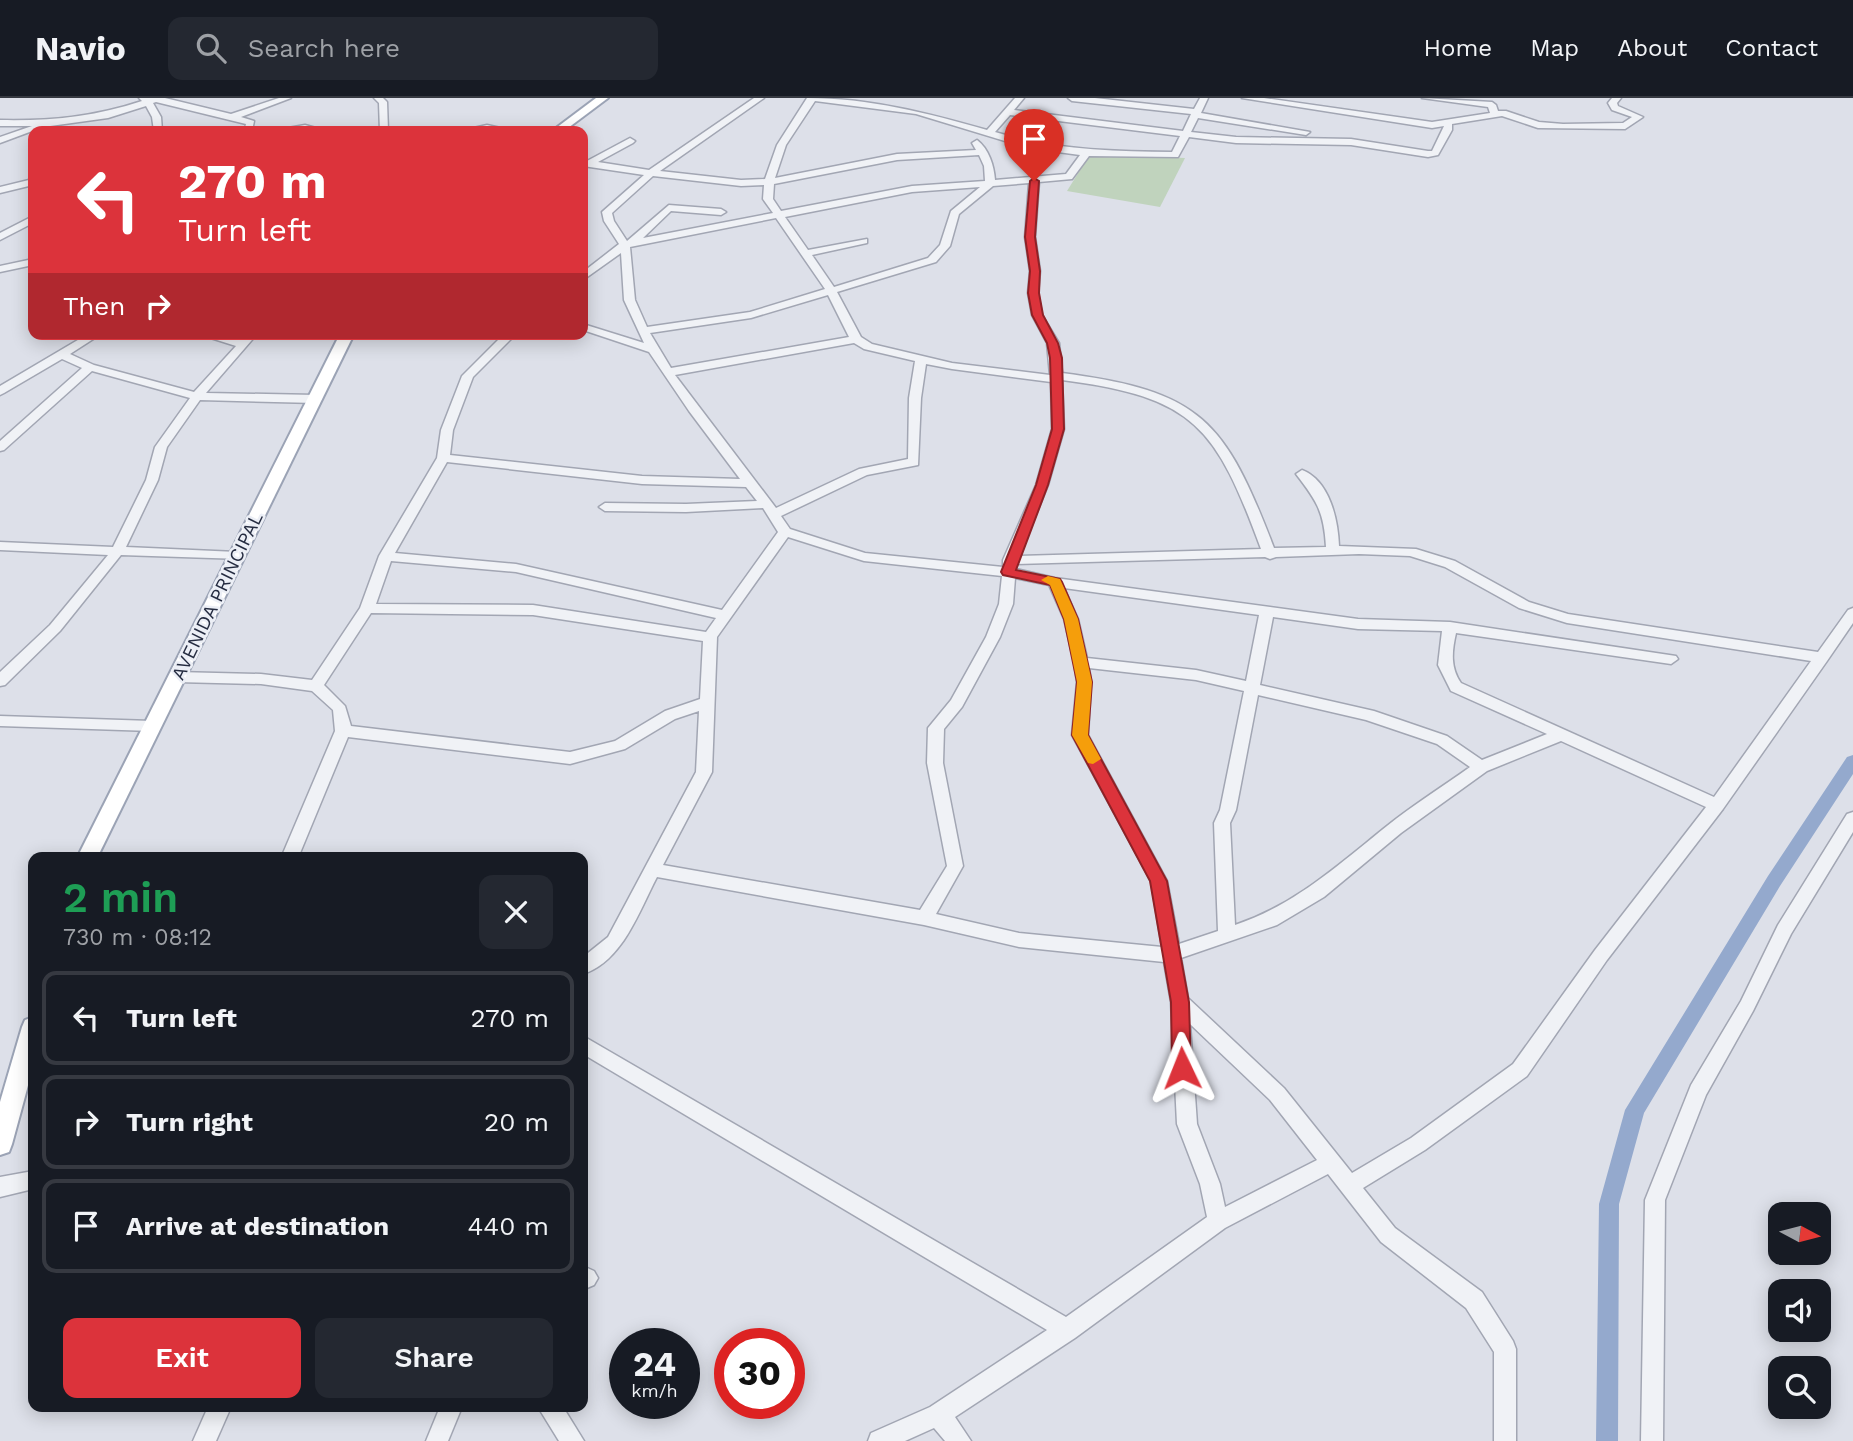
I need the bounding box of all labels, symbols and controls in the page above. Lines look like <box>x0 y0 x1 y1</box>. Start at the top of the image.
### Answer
search box <box>168 17 658 80</box>
text: Navio <box>35 29 126 68</box>
icon: search <box>192 29 230 67</box>
text: Search here <box>248 33 400 63</box>
text: Home <box>1424 34 1492 62</box>
text: Map <box>1530 34 1579 62</box>
text: About <box>1617 34 1687 62</box>
text: Contact <box>1725 34 1818 62</box>
pin <box>1004 109 1064 181</box>
icon: arrive <box>1015 120 1053 158</box>
text: 270 m <box>178 152 327 210</box>
icon: left <box>63 154 154 245</box>
text: Turn left <box>178 211 311 249</box>
icon: right <box>139 287 177 325</box>
text: Then <box>63 291 125 321</box>
street label: AVENIDA PRINCIPAL <box>166 508 268 684</box>
text: 2 min <box>63 873 178 922</box>
button: close <box>479 875 553 949</box>
text: 730 m · 08:12 <box>63 924 212 951</box>
icon: left <box>67 999 105 1037</box>
text: Turn left <box>126 1003 237 1033</box>
text: 270 m <box>470 1003 549 1033</box>
position arrow <box>1145 1031 1219 1105</box>
icon: right <box>67 1103 105 1141</box>
text: Turn right <box>126 1107 253 1137</box>
text: 20 m <box>484 1107 549 1137</box>
north arrow <box>1768 1202 1830 1265</box>
map controls <box>1768 1202 1831 1419</box>
icon: arrive <box>67 1207 105 1245</box>
text: Arrive at destination <box>126 1211 389 1241</box>
text: 440 m <box>467 1211 549 1241</box>
button: sound <box>1768 1279 1831 1342</box>
button: Exit <box>63 1318 301 1398</box>
button: Share <box>315 1318 553 1398</box>
speed limit sign: 30 <box>714 1328 805 1419</box>
text: 24 <box>633 1343 676 1385</box>
button: search <box>1768 1356 1831 1419</box>
text: km/h <box>631 1380 678 1401</box>

